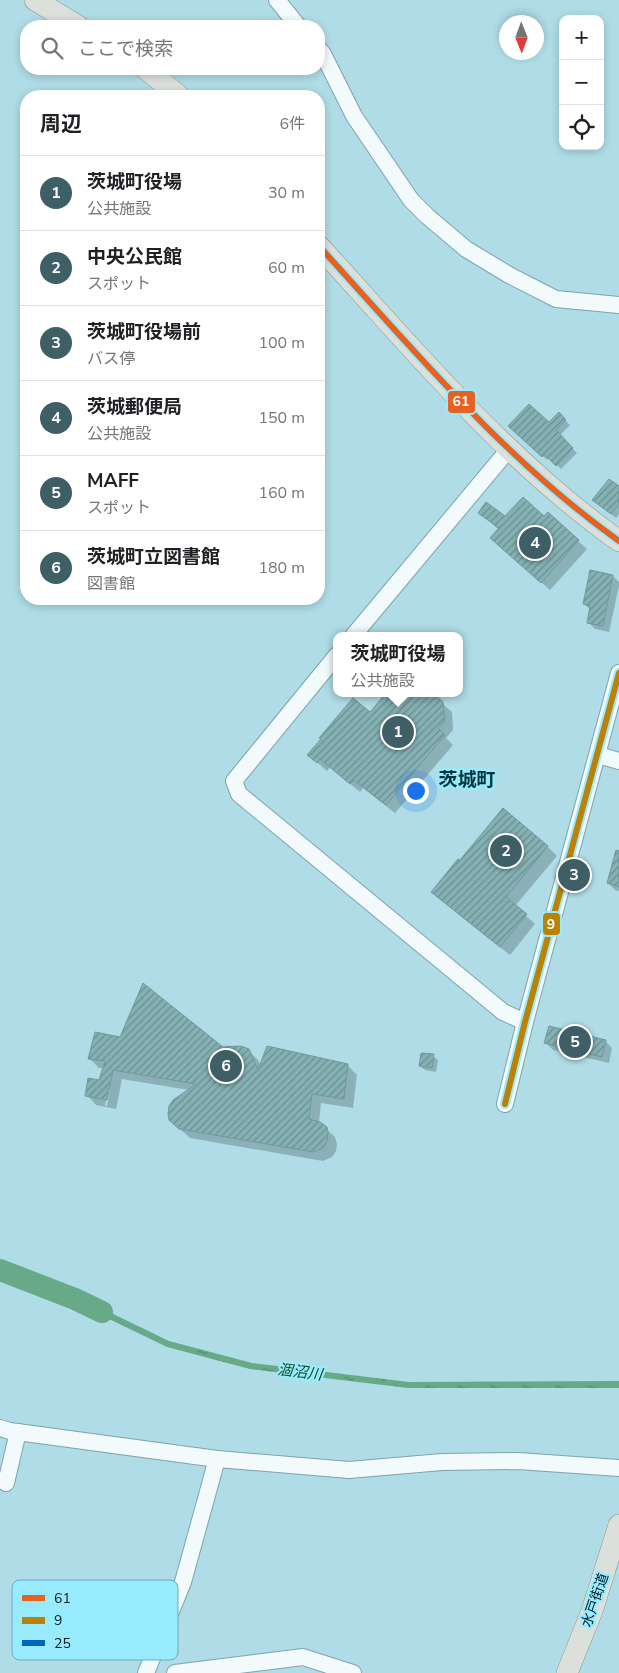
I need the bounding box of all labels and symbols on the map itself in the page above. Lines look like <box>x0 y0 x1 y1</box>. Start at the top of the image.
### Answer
north arrow <box>499 15 544 60</box>
line badge: 61 <box>447 390 476 414</box>
text: 61 <box>453 392 469 411</box>
pin: 4 <box>519 524 551 562</box>
pin: 1 <box>382 713 414 751</box>
district label: 茨城町 <box>438 767 496 793</box>
your location <box>403 778 429 804</box>
pin: 2 <box>490 832 522 870</box>
pin: 3 <box>558 856 590 894</box>
line badge: 9 <box>542 912 561 936</box>
text: 9 <box>547 915 555 934</box>
pin: 5 <box>559 1023 591 1061</box>
pin: 6 <box>210 1047 242 1085</box>
water label: 涸沼川 <box>276 1359 326 1385</box>
street label: 水戸街道 <box>577 1570 613 1630</box>
legend <box>12 1580 178 1660</box>
text: 61 <box>54 1589 71 1608</box>
text: 9 <box>54 1611 62 1630</box>
text: 25 <box>54 1634 71 1653</box>

